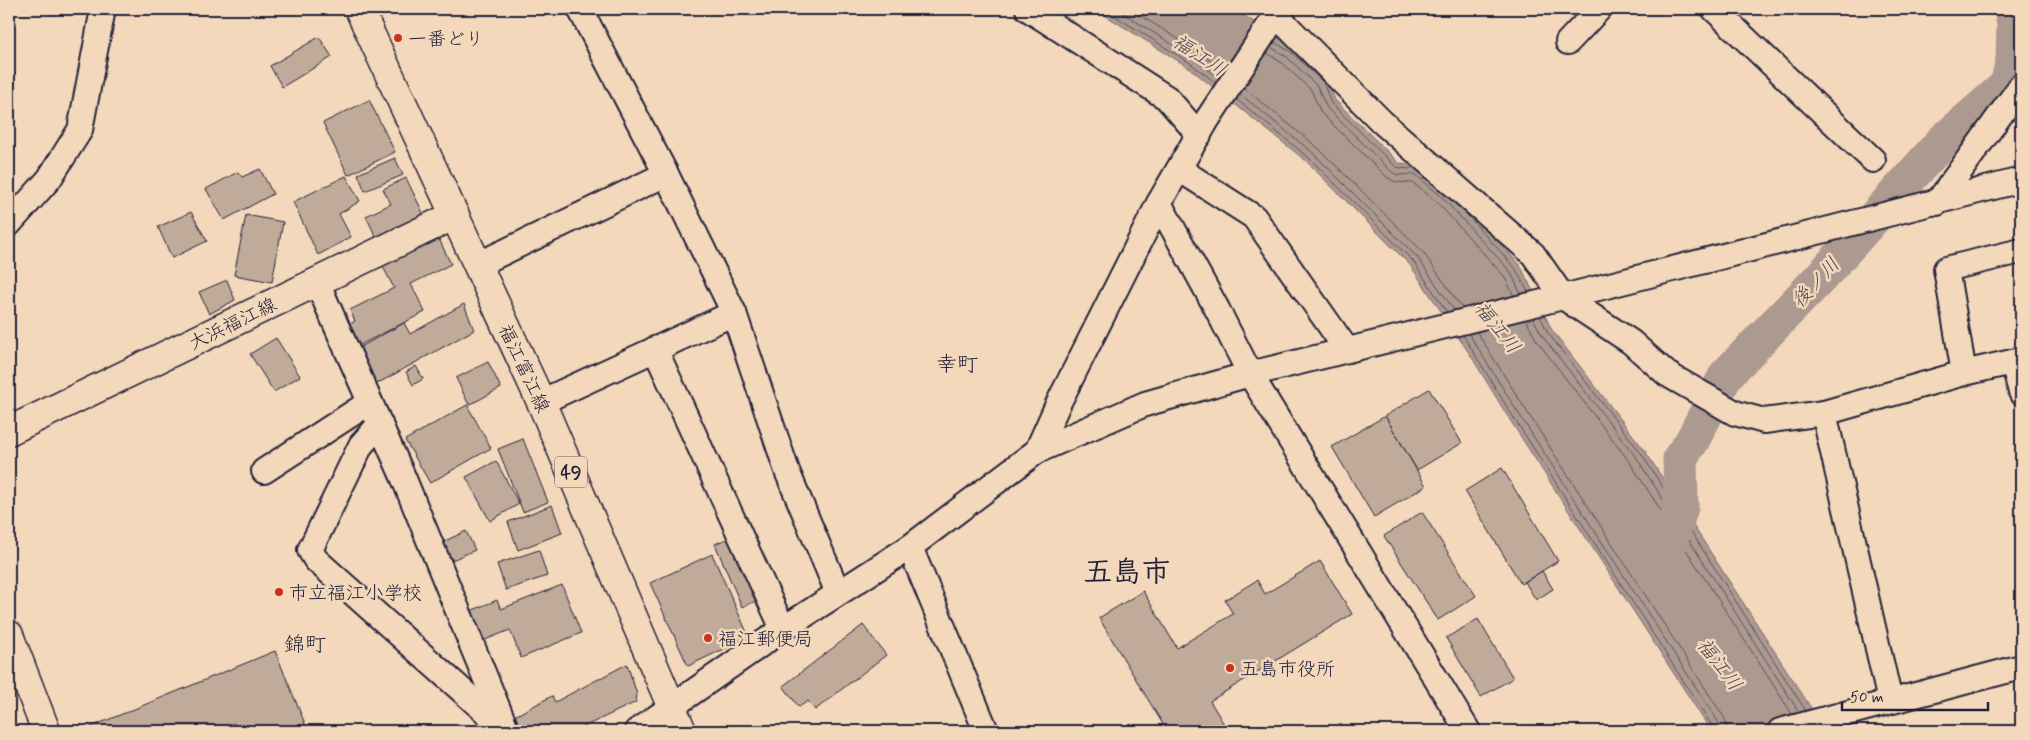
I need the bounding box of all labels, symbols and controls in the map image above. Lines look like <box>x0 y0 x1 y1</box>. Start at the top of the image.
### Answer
place label: 一番どり <box>408 27 484 52</box>
water label: 福江川 <box>1167 29 1232 84</box>
marker: 一番どり <box>392 32 404 44</box>
water label: 後ノ川 <box>1786 252 1846 314</box>
street label: 大浜福江線 <box>184 292 281 356</box>
water label: 福江川 <box>1467 296 1526 360</box>
street label: 福江富江線 <box>492 320 555 417</box>
district label: 幸町 <box>936 351 978 379</box>
road number: 49 <box>555 457 587 488</box>
district label: 五島市 <box>1083 554 1171 592</box>
place label: 市立福江小学校 <box>289 581 422 606</box>
marker: 市立福江小学校 <box>273 586 285 598</box>
place label: 福江郵便局 <box>718 627 813 652</box>
district label: 錦町 <box>284 631 326 659</box>
marker: 福江郵便局 <box>702 632 714 644</box>
water label: 福江川 <box>1690 633 1748 697</box>
place label: 五島市役所 <box>1240 657 1335 682</box>
marker: 五島市役所 <box>1224 662 1236 674</box>
scale bar <box>1842 680 1989 712</box>
text: 50 m <box>1850 688 1884 708</box>

